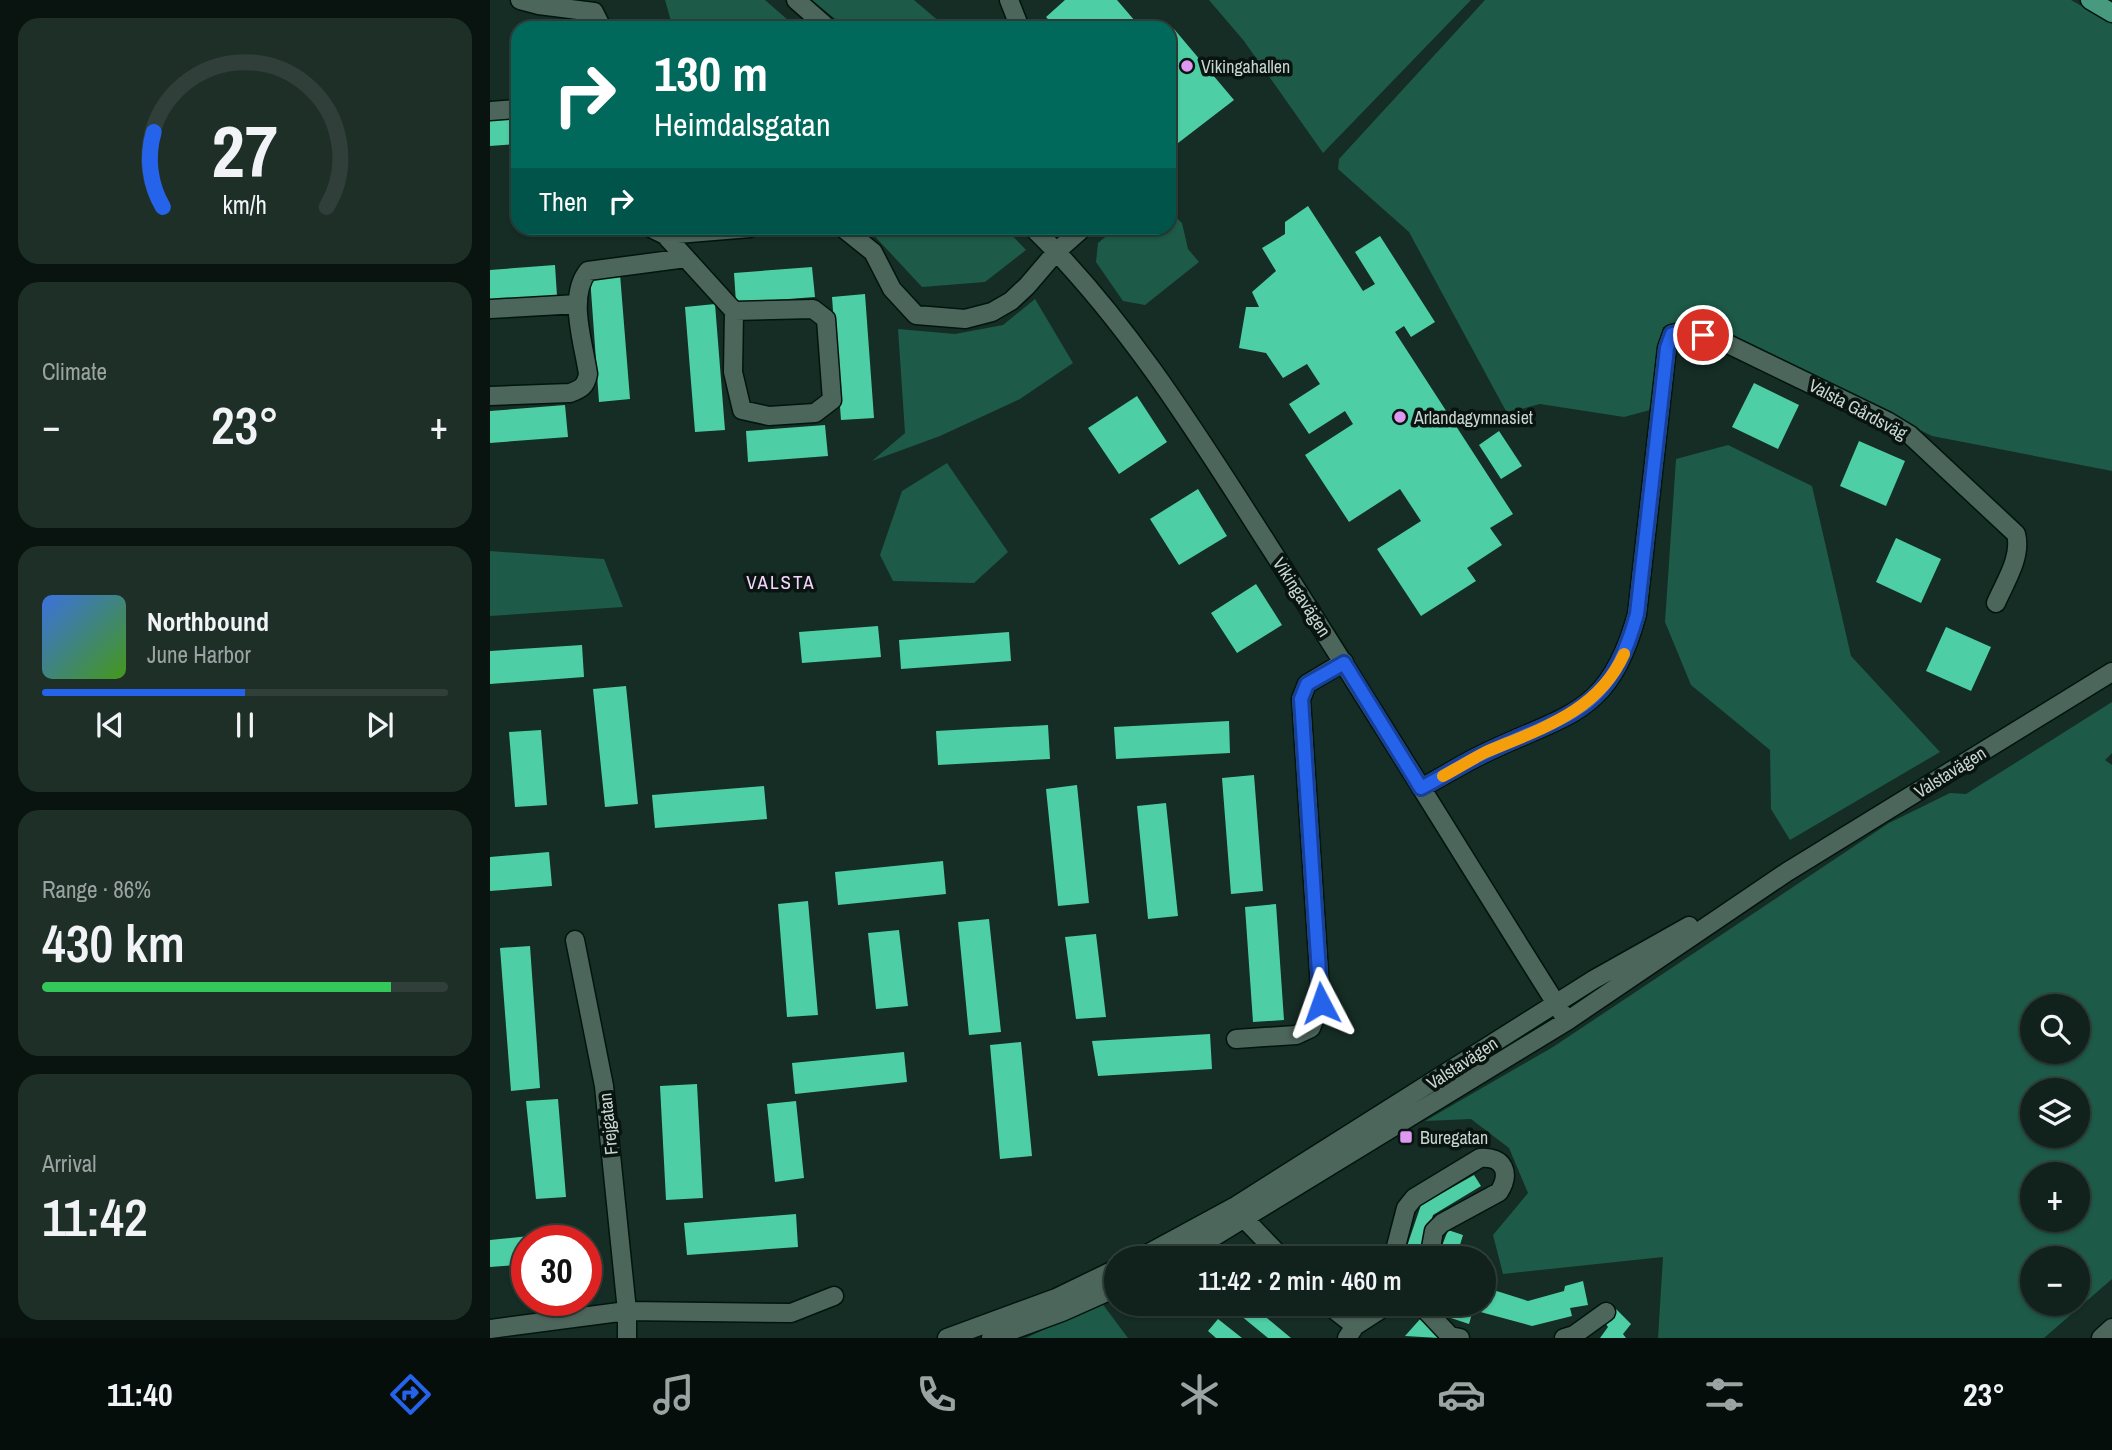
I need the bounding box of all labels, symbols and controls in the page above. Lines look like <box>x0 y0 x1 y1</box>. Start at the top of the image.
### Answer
text: 130 m <box>654 40 768 106</box>
icon: right <box>539 49 630 140</box>
place label: Vikingahallen <box>1201 54 1290 79</box>
marker: Vikingahallen <box>1179 58 1195 74</box>
text: 27 <box>212 102 278 200</box>
text: Heimdalsgatan <box>654 103 830 146</box>
icon: right <box>602 182 640 220</box>
text: Then <box>539 184 588 219</box>
text: km/h <box>223 188 267 222</box>
pin <box>1673 305 1733 365</box>
icon: arrive <box>1684 316 1722 354</box>
text: Climate <box>42 356 107 387</box>
street label: Valsta Gårdsväg <box>1804 373 1912 446</box>
text: 23° <box>211 390 279 460</box>
text: − <box>42 400 60 451</box>
text: + <box>430 400 448 451</box>
place label: Arlandagymnasiet <box>1413 405 1533 430</box>
marker: Arlandagymnasiet <box>1392 409 1408 425</box>
street label: Vikingavägen <box>1267 552 1337 642</box>
district label: VALSTA <box>746 569 816 595</box>
text: Northbound <box>147 604 269 639</box>
text: June Harbor <box>147 639 251 670</box>
icon: previous <box>91 706 129 744</box>
icon: pause <box>226 706 264 744</box>
icon: next <box>361 706 399 744</box>
street label: Valstavägen <box>1909 740 1991 804</box>
text: Range · 86% <box>42 874 151 905</box>
text: 430 km <box>42 908 185 978</box>
position arrow <box>1284 966 1358 1040</box>
map controls <box>2020 994 2090 1316</box>
button: search <box>2020 994 2090 1064</box>
street label: Valstavägen <box>1422 1031 1502 1095</box>
button: layers <box>2020 1078 2090 1148</box>
street label: Frejgatan <box>592 1092 624 1156</box>
place label: Buregatan <box>1420 1125 1488 1150</box>
marker: Buregatan <box>1398 1129 1414 1145</box>
text: Arrival <box>42 1148 97 1179</box>
button: + <box>2020 1162 2090 1232</box>
text: 11:42 <box>42 1182 148 1252</box>
speed limit sign: 30 <box>511 1225 602 1316</box>
button: − <box>2020 1246 2090 1316</box>
text: 11:42 · 2 min · 460 m <box>1198 1263 1402 1298</box>
icon: directions <box>386 1370 435 1419</box>
icon: music <box>649 1370 698 1419</box>
icon: phone <box>912 1370 961 1419</box>
icon: climate <box>1175 1370 1224 1419</box>
icon: car <box>1437 1370 1486 1419</box>
icon: filters <box>1700 1370 1749 1419</box>
text: 11:40 <box>107 1373 173 1416</box>
text: 23° <box>1963 1373 2005 1416</box>

